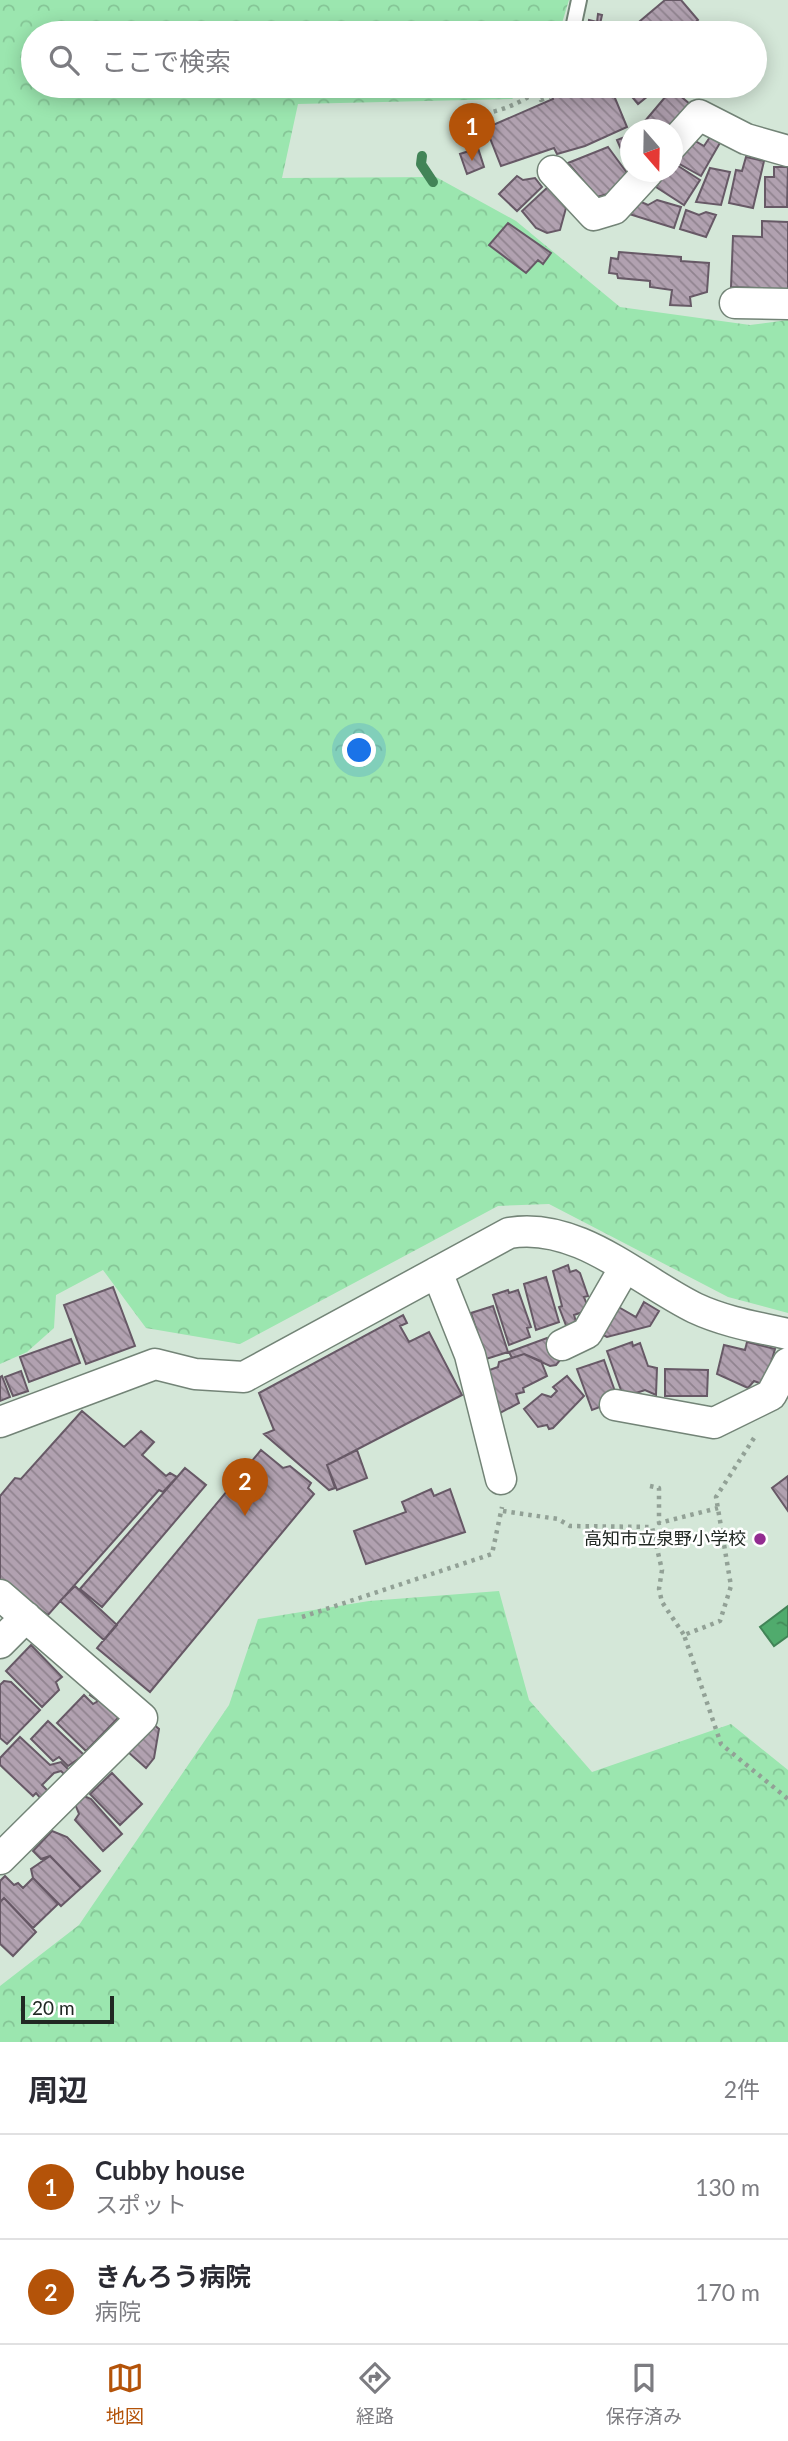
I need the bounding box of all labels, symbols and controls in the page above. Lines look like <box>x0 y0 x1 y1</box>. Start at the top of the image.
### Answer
search box <box>21 21 767 98</box>
icon: search <box>45 41 83 79</box>
text: ここで検索 <box>101 45 231 77</box>
pin: 1 <box>449 103 495 161</box>
north arrow <box>620 119 683 182</box>
your location <box>342 733 376 767</box>
pin: 2 <box>222 1458 268 1516</box>
place label: 高知市立泉野小学校 <box>584 1527 746 1549</box>
marker: 高知市立泉野小学校 <box>752 1531 768 1547</box>
scale bar <box>21 1993 114 2025</box>
text: 20 m <box>32 1996 75 2019</box>
text: 周辺 <box>28 2071 88 2107</box>
text: 2件 <box>724 2075 760 2103</box>
text: Cubby house <box>95 2154 245 2186</box>
text: 1 <box>44 2173 58 2201</box>
text: 130 m <box>695 2173 760 2201</box>
text: スポット <box>95 2190 187 2218</box>
text: きんろう病院 <box>95 2260 251 2292</box>
text: 2 <box>44 2278 58 2306</box>
text: 170 m <box>695 2278 760 2306</box>
text: 病院 <box>95 2297 141 2325</box>
tab: 地図 <box>106 2359 144 2428</box>
tab: 経路 <box>356 2359 394 2428</box>
tab: 保存済み <box>606 2359 682 2428</box>

